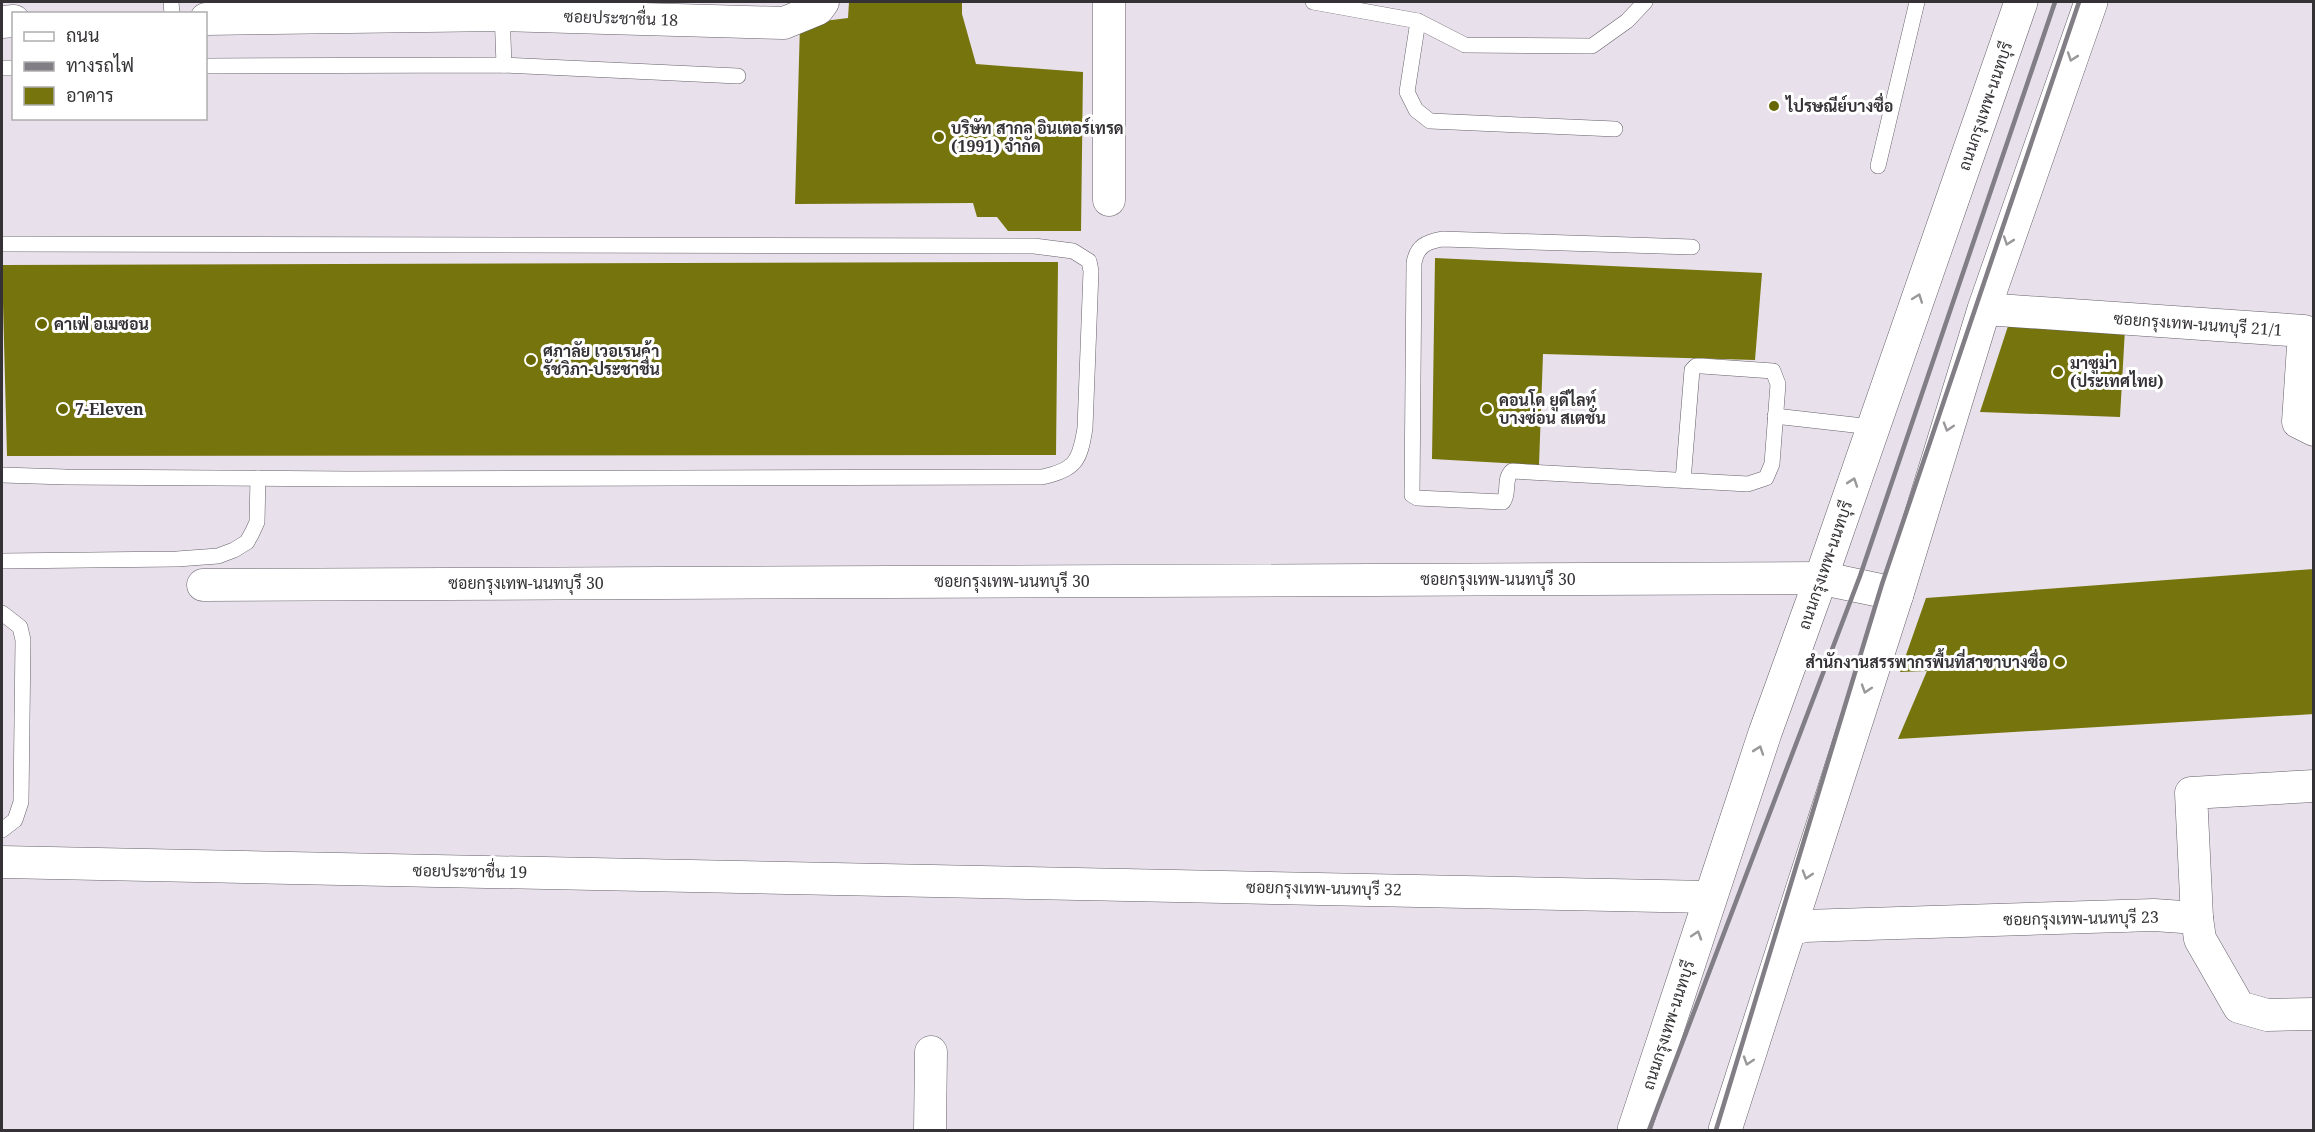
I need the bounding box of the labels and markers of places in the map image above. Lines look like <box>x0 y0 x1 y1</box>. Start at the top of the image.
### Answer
place label: ไปรษณีย์บางซื่อ <box>1784 92 1893 117</box>
marker: ไปรษณีย์บางซื่อ <box>1767 99 1781 113</box>
place label: บริษัท สากล อินเตอร์เทรด (1991) จำกัด <box>951 117 1124 157</box>
marker: บริษัท สากล อินเตอร์เทรด (1991) จำกัด <box>932 130 946 144</box>
place label: คาเฟ่ อเมซอน <box>54 313 149 335</box>
marker: คาเฟ่ อเมซอน <box>35 317 49 331</box>
place label: ศุภาลัย เวอเรนด้า รัชวิภา-ประชาชื่น <box>543 340 660 380</box>
place label: มาซูม่า (ประเทศไทย) <box>2070 352 2164 392</box>
marker: ศุภาลัย เวอเรนด้า รัชวิภา-ประชาชื่น <box>524 353 538 367</box>
marker: มาซูม่า (ประเทศไทย) <box>2051 365 2065 379</box>
place label: คอนโด ยูดีไลท์ บางซ่อน สเตชั่น <box>1499 389 1606 429</box>
place label: 7-Eleven <box>75 398 144 420</box>
marker: 7-Eleven <box>56 402 70 416</box>
marker: คอนโด ยูดีไลท์ บางซ่อน สเตชั่น <box>1480 402 1494 416</box>
place label: สำนักงานสรรพากรพื้นที่สาขาบางซื่อ <box>1805 648 2048 673</box>
marker: สำนักงานสรรพากรพื้นที่สาขาบางซื่อ <box>2053 655 2067 669</box>

